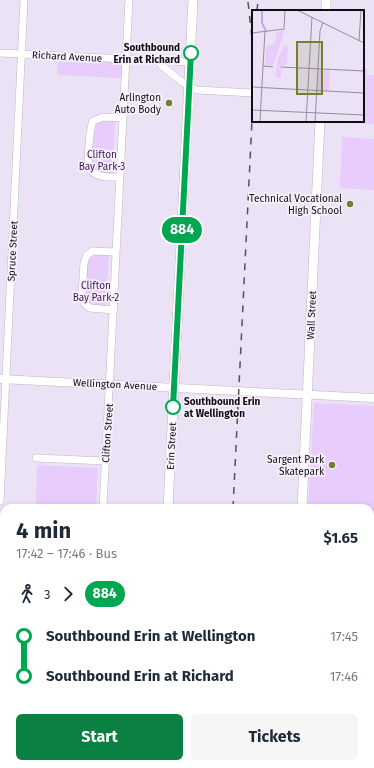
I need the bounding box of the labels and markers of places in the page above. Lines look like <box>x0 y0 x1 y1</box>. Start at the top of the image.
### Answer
place label: Southbound Erin at Richard <box>113 42 180 66</box>
marker: Southbound Erin at Richard <box>183 45 199 61</box>
place label: Arlington Auto Body <box>115 92 161 116</box>
marker: Arlington Auto Body <box>164 98 174 108</box>
place label: Technical Vocational High School <box>249 193 342 217</box>
marker: Technical Vocational High School <box>345 199 355 209</box>
place label: Southbound Erin at Wellington <box>184 396 261 420</box>
marker: Southbound Erin at Wellington <box>165 399 181 415</box>
place label: Sargent Park Skatepark <box>267 454 325 478</box>
marker: Sargent Park Skatepark <box>327 460 337 470</box>

